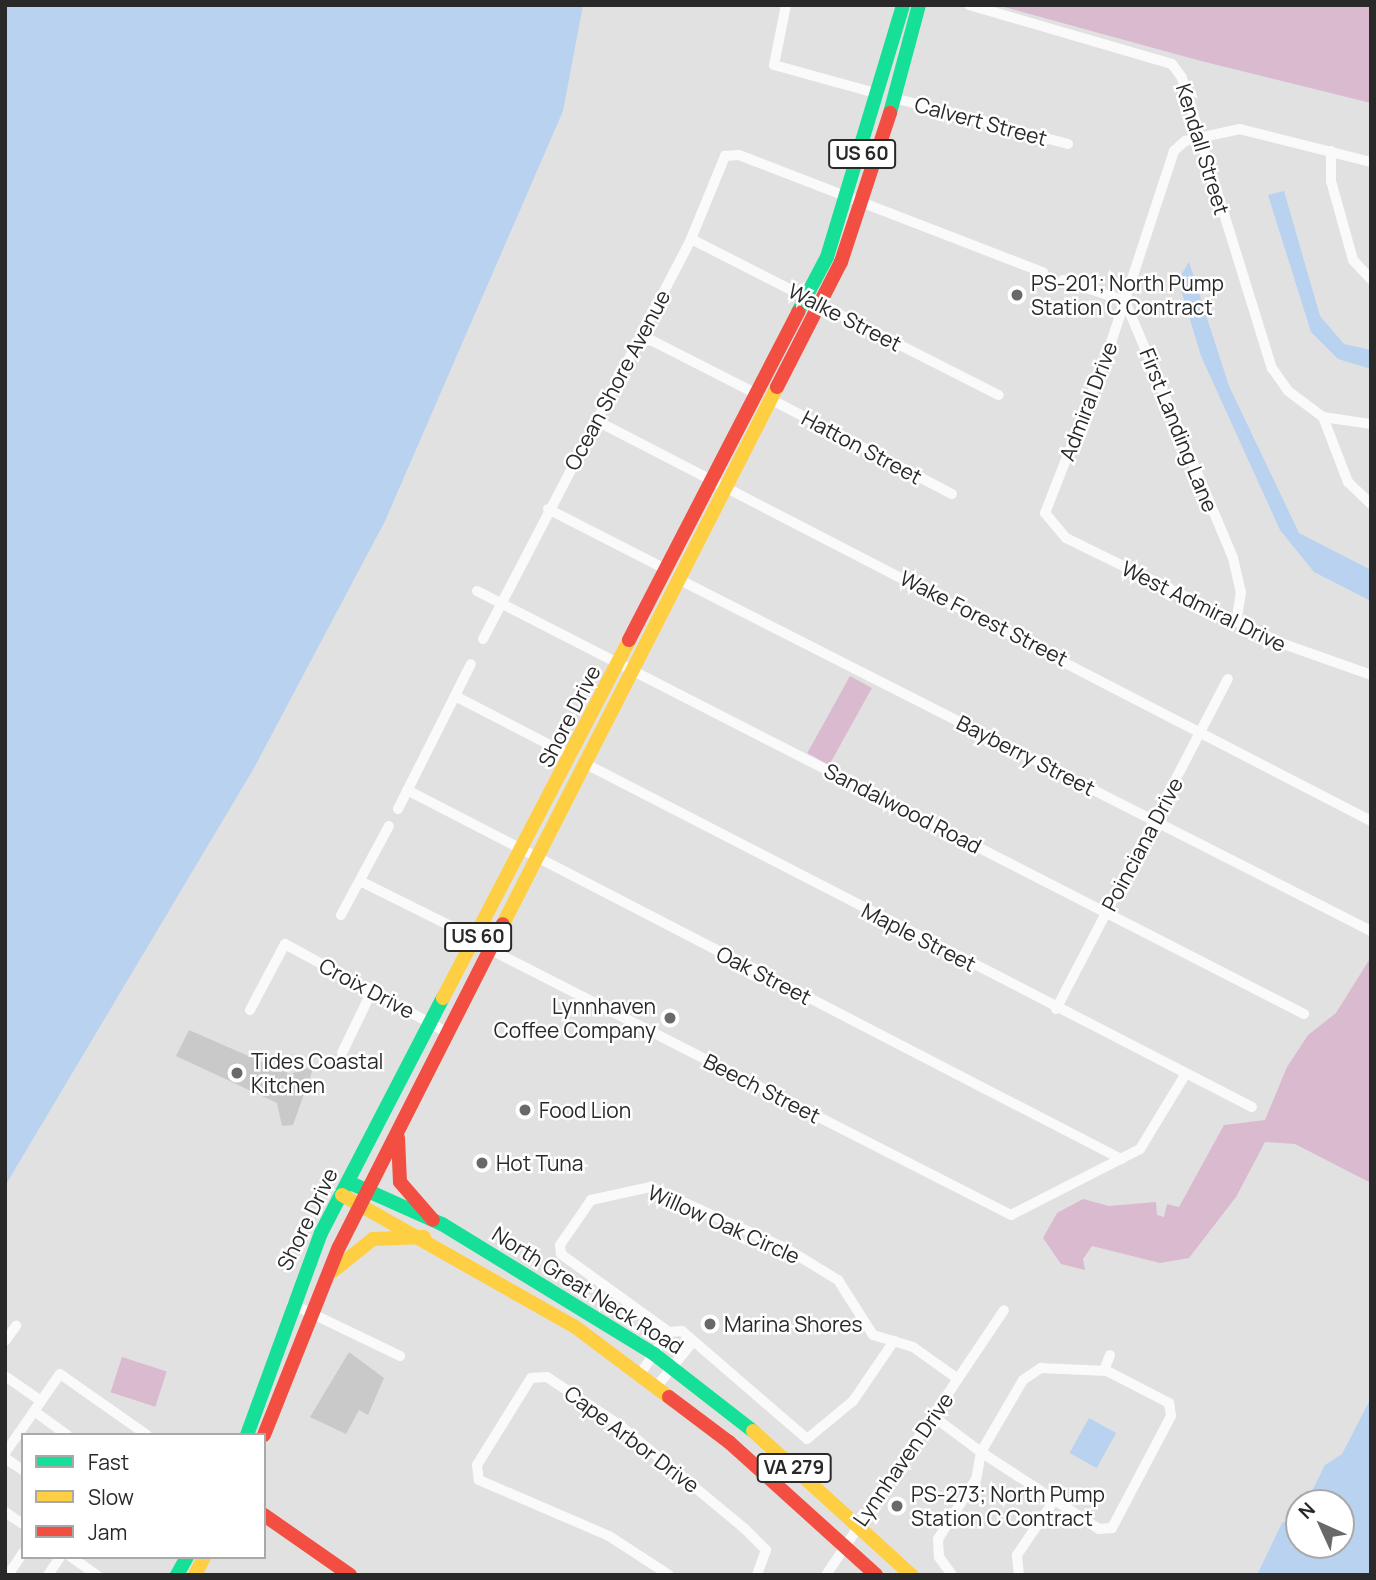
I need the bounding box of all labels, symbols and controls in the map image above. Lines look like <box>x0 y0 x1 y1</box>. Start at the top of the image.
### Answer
street label: Kendall Street <box>1171 80 1235 218</box>
street label: Calvert Street <box>912 91 1050 151</box>
road number: US 60 <box>827 138 897 170</box>
place label: PS-201; North Pump Station C Contract <box>1031 270 1224 320</box>
street label: Walke Street <box>784 278 906 356</box>
street label: Ocean Shore Avenue <box>559 286 675 474</box>
marker: PS-201; North Pump Station C Contract <box>1009 287 1025 303</box>
street label: Admiral Drive <box>1054 338 1122 464</box>
street label: First Landing Lane <box>1135 344 1223 516</box>
street label: Hatton Street <box>798 405 926 489</box>
street label: West Admiral Drive <box>1118 555 1290 657</box>
street label: Wake Forest Street <box>896 565 1072 671</box>
street label: Shore Drive <box>533 661 605 771</box>
street label: Bayberry Street <box>953 709 1099 801</box>
street label: Sandalwood Road <box>820 758 986 858</box>
street label: Poinciana Drive <box>1096 773 1188 915</box>
street label: Maple Street <box>858 897 980 977</box>
road number: US 60 <box>443 922 513 953</box>
street label: Oak Street <box>712 940 816 1010</box>
street label: Croix Drive <box>315 952 419 1024</box>
place label: Lynnhaven Coffee Company <box>494 993 656 1043</box>
marker: Lynnhaven Coffee Company <box>662 1010 678 1026</box>
place label: Tides Coastal Kitchen <box>251 1048 383 1098</box>
street label: Beech Street <box>700 1048 824 1128</box>
marker: Tides Coastal Kitchen <box>229 1065 245 1081</box>
place label: Food Lion <box>539 1097 631 1123</box>
marker: Food Lion <box>517 1102 533 1118</box>
place label: Hot Tuna <box>496 1150 583 1176</box>
marker: Hot Tuna <box>474 1155 490 1171</box>
street label: Shore Drive <box>271 1164 343 1274</box>
street label: Willow Oak Circle <box>644 1179 804 1269</box>
street label: North Great Neck Road <box>488 1221 688 1359</box>
place label: Marina Shores <box>724 1311 863 1337</box>
marker: Marina Shores <box>702 1316 718 1332</box>
street label: Cape Arbor Drive <box>560 1380 704 1498</box>
street label: Lynnhaven Drive <box>848 1387 958 1531</box>
legend <box>21 1433 266 1559</box>
text: Fast <box>88 1448 129 1476</box>
road number: VA 279 <box>756 1452 832 1484</box>
place label: PS-273; North Pump Station C Contract <box>911 1481 1105 1531</box>
text: Slow <box>88 1483 134 1511</box>
north arrow <box>1285 1489 1355 1559</box>
text: N <box>1293 1497 1321 1525</box>
marker: PS-273; North Pump Station C Contract <box>889 1498 905 1514</box>
text: Jam <box>88 1518 127 1546</box>

